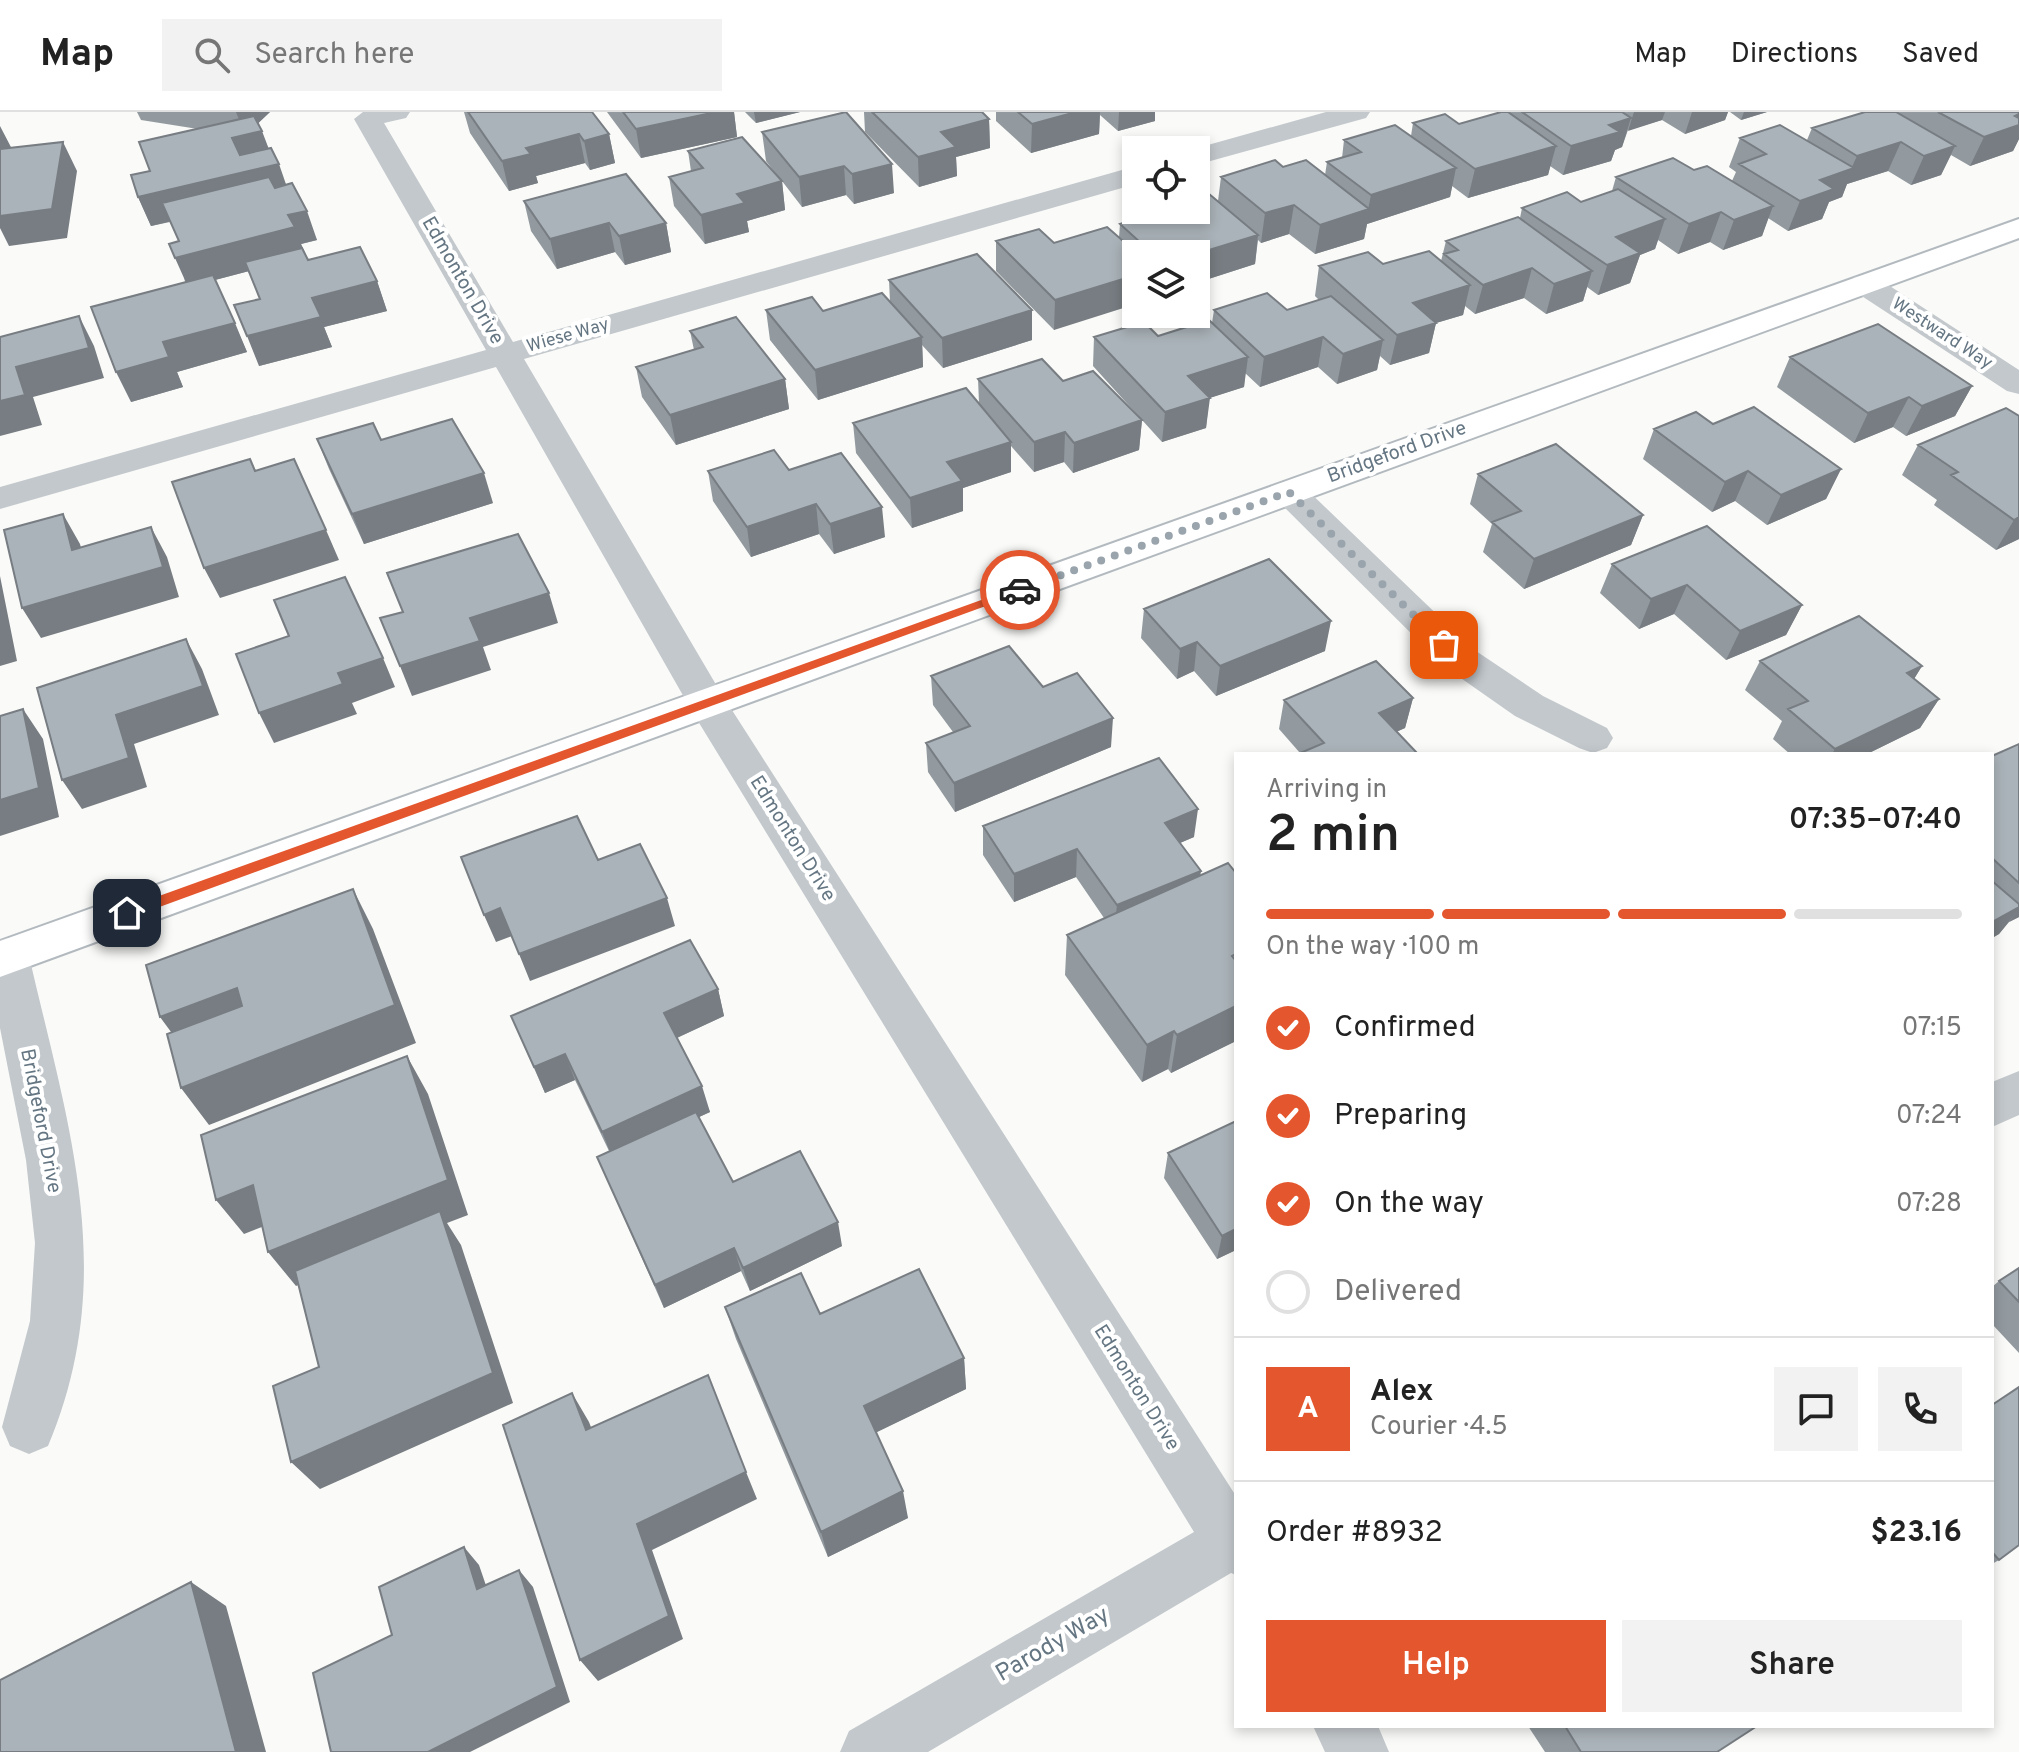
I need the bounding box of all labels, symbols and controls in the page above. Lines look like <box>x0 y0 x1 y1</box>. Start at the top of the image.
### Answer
search box <box>162 19 722 91</box>
text: Map <box>40 31 114 80</box>
icon: search <box>190 33 234 77</box>
text: Search here <box>254 37 414 74</box>
text: Map <box>1634 37 1687 73</box>
text: Directions <box>1731 37 1858 73</box>
text: Saved <box>1902 37 1979 73</box>
map controls <box>1122 136 1210 328</box>
button: locate <box>1122 136 1210 224</box>
street label: Edmonton Drive <box>415 212 509 350</box>
button: layers <box>1122 240 1210 328</box>
street label: Westward Way <box>1887 293 1997 375</box>
street label: Wiese Way <box>524 313 612 359</box>
street label: Bridgeford Drive <box>1324 416 1470 490</box>
courier <box>980 550 1060 630</box>
icon: car <box>998 568 1042 612</box>
pin <box>1410 611 1478 679</box>
icon: bag <box>1422 623 1466 667</box>
street label: Edmonton Drive <box>743 771 841 907</box>
text: Arriving in <box>1266 774 1387 807</box>
text: 07:35–07:40 <box>1789 802 1962 839</box>
text: 2 min <box>1266 804 1400 870</box>
pin <box>93 879 161 947</box>
icon: home <box>105 891 149 935</box>
text: On the way · 100 m <box>1266 931 1479 964</box>
icon: check <box>1266 1006 1310 1050</box>
text: Confirmed <box>1334 1010 1476 1047</box>
text: 07:15 <box>1902 1012 1962 1045</box>
street label: Bridgeford Drive <box>13 1047 67 1195</box>
icon: check <box>1266 1094 1310 1138</box>
text: Preparing <box>1334 1098 1467 1135</box>
text: 07:24 <box>1896 1100 1962 1133</box>
icon: check <box>1266 1182 1310 1226</box>
text: On the way <box>1334 1186 1484 1223</box>
text: 07:28 <box>1896 1188 1962 1221</box>
text: Delivered <box>1334 1274 1462 1311</box>
street label: Edmonton Drive <box>1087 1320 1185 1456</box>
button: chat <box>1774 1367 1858 1451</box>
button: phone <box>1878 1367 1962 1451</box>
text: Alex <box>1370 1374 1434 1411</box>
text: A <box>1297 1391 1319 1428</box>
text: Courier · 4.5 <box>1370 1411 1508 1444</box>
text: Order #8932 <box>1266 1515 1443 1552</box>
text: $23.16 <box>1871 1515 1962 1552</box>
street label: Parody Way <box>991 1600 1115 1690</box>
button: Help <box>1266 1620 1606 1712</box>
button: Share <box>1622 1620 1962 1712</box>

